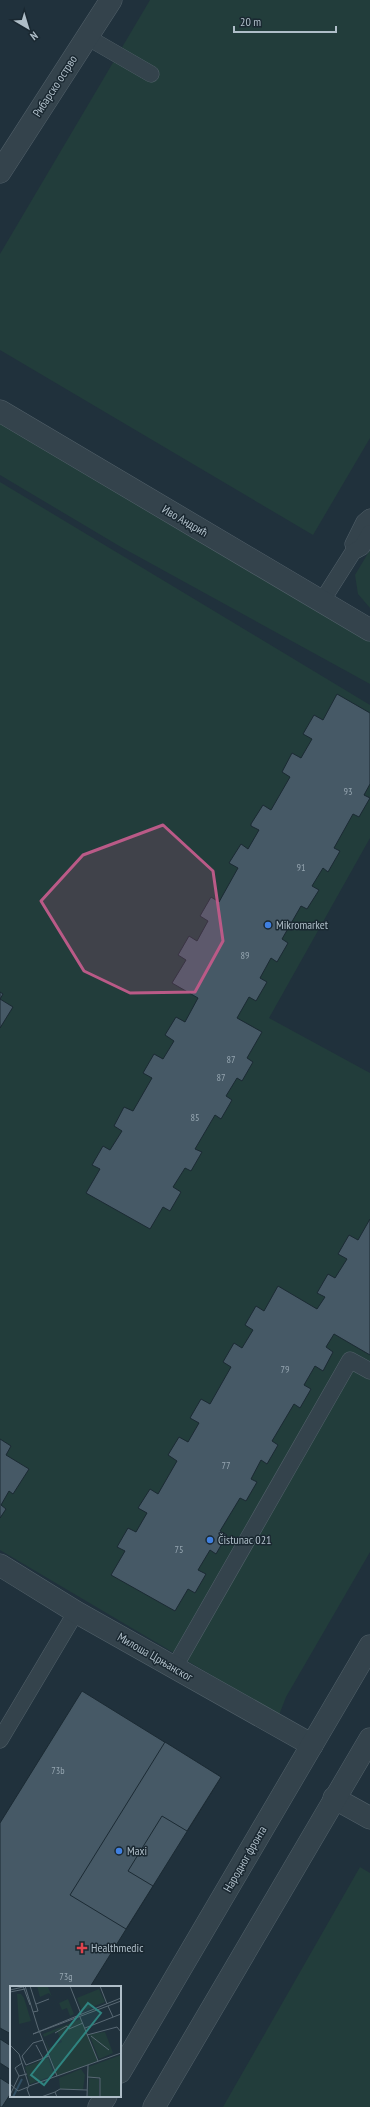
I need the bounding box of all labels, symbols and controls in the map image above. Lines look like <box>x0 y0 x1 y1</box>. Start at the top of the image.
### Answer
north arrow <box>8 8 48 48</box>
scale bar <box>234 8 336 34</box>
text: 20 m <box>240 14 261 29</box>
text: N <box>27 29 41 43</box>
street label: Рибарско острво <box>29 52 80 119</box>
street label: Иво Андрић <box>160 501 211 540</box>
house number: 93 <box>344 785 353 798</box>
house number: 91 <box>297 861 306 874</box>
place label: Mikromarket <box>276 917 329 932</box>
marker: Mikromarket <box>263 920 273 930</box>
house number: 89 <box>241 949 250 962</box>
house number: 87 <box>227 1053 236 1066</box>
house number: 87 <box>217 1071 226 1084</box>
house number: 85 <box>191 1111 200 1124</box>
house number: 79 <box>281 1363 290 1376</box>
house number: 77 <box>222 1459 231 1472</box>
place label: Čistunac 021 <box>218 1532 272 1547</box>
marker: Čistunac 021 <box>205 1535 215 1545</box>
house number: 75 <box>175 1543 184 1556</box>
street label: Милоша Црњанског <box>115 1629 196 1684</box>
house number: 73b <box>51 1764 65 1777</box>
street label: Народног фронта <box>220 1823 270 1895</box>
place label: Maxi <box>127 1843 147 1858</box>
marker: Maxi <box>114 1846 124 1856</box>
place label: Healthmedic <box>91 1940 144 1955</box>
marker: Healthmedic <box>76 1942 88 1954</box>
house number: 73g <box>59 1970 73 1983</box>
inset map <box>10 1986 121 2097</box>

